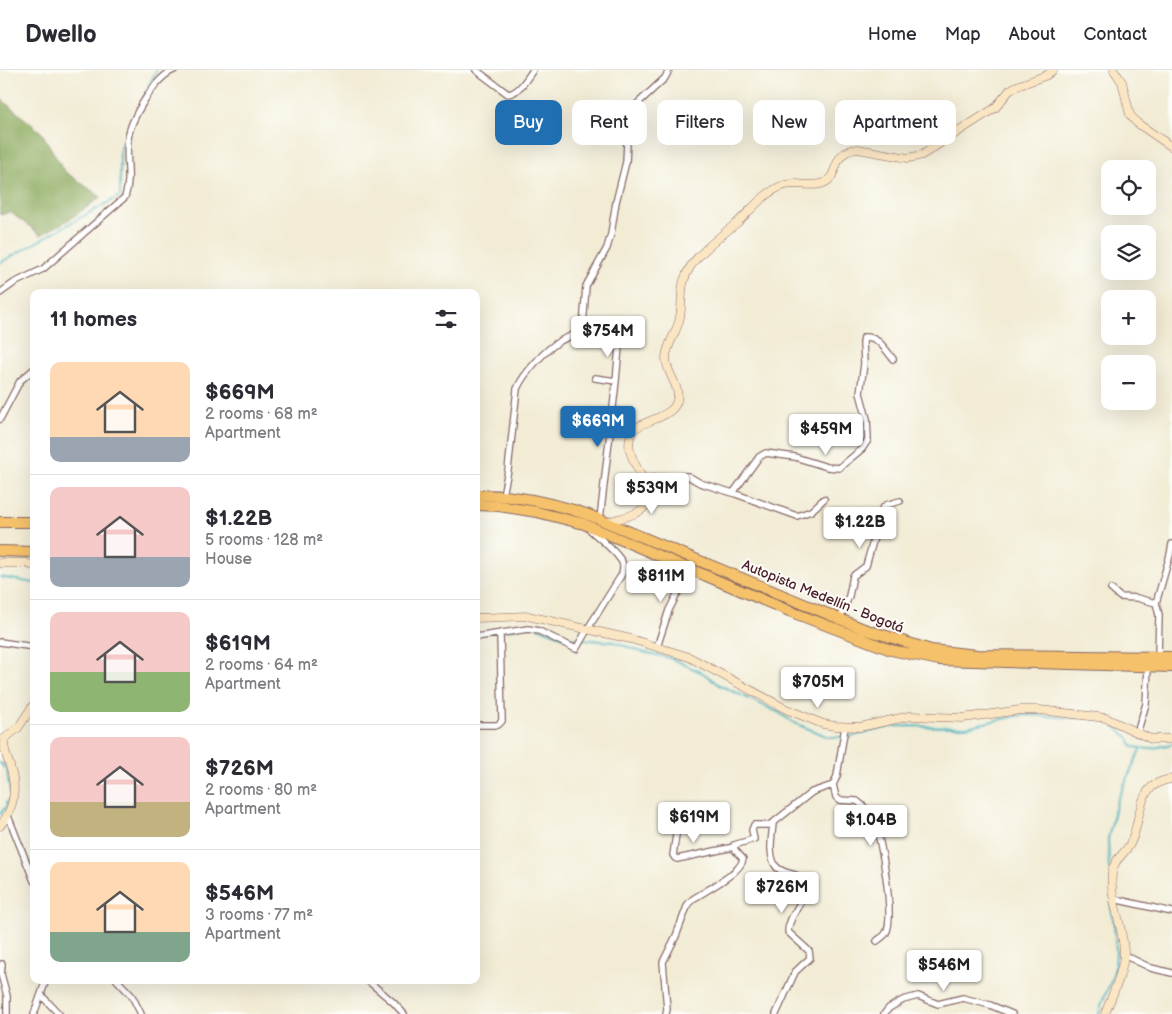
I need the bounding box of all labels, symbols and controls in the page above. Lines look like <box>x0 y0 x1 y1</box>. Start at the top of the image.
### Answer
text: Dwello <box>25 20 97 49</box>
text: Home <box>868 24 917 45</box>
text: Map <box>945 24 981 45</box>
text: About <box>1009 24 1056 45</box>
text: Contact <box>1084 24 1147 45</box>
chip: Buy <box>495 100 562 145</box>
chip: Rent <box>572 100 647 145</box>
chip: Filters <box>657 100 743 145</box>
chip: New <box>753 100 825 145</box>
chip: Apartment <box>835 100 956 145</box>
map controls <box>1101 160 1156 410</box>
button: locate <box>1101 160 1156 215</box>
button: layers <box>1101 225 1156 280</box>
button: + <box>1101 290 1156 345</box>
icon: filters <box>432 305 460 333</box>
text: 11 homes <box>50 307 137 332</box>
pin: $754M <box>573 316 643 358</box>
text: $754M <box>582 322 634 341</box>
button: − <box>1101 355 1156 410</box>
text: $669M <box>205 380 275 405</box>
icon: home <box>90 382 150 442</box>
text: 2 rooms · 68 m² <box>205 405 318 424</box>
pin: $669M <box>563 406 633 448</box>
text: $669M <box>571 412 625 431</box>
pin: $459M <box>791 414 861 456</box>
text: $459M <box>800 420 852 439</box>
text: Apartment <box>205 424 281 443</box>
pin: $539M <box>617 472 687 515</box>
text: $539M <box>626 479 678 498</box>
text: $1.22B <box>205 506 272 531</box>
pin: $1.22B <box>819 506 901 549</box>
icon: home <box>90 507 150 567</box>
text: $1.22B <box>834 513 886 532</box>
text: 5 rooms · 128 m² <box>205 531 323 550</box>
text: House <box>205 550 252 569</box>
street label: Autopista Medellín - Bogotá <box>739 556 906 637</box>
pin: $811M <box>626 560 696 603</box>
text: $811M <box>637 567 685 586</box>
text: $619M <box>205 631 271 656</box>
icon: home <box>90 632 150 692</box>
text: 2 rooms · 64 m² <box>205 656 318 675</box>
pin: $705M <box>783 666 853 709</box>
text: $705M <box>792 673 844 692</box>
text: Apartment <box>205 675 281 694</box>
text: $726M <box>205 756 274 781</box>
icon: home <box>90 757 150 817</box>
text: 2 rooms · 80 m² <box>205 781 317 800</box>
text: Apartment <box>205 800 281 819</box>
pin: $619M <box>659 802 729 844</box>
pin: $1.04B <box>830 804 912 847</box>
text: $619M <box>669 808 719 827</box>
text: $1.04B <box>845 811 897 830</box>
pin: $726M <box>747 872 817 914</box>
text: $726M <box>756 878 808 897</box>
text: $546M <box>205 881 274 906</box>
icon: home <box>90 882 150 942</box>
text: 3 rooms · 77 m² <box>205 906 313 925</box>
text: Apartment <box>205 925 281 944</box>
pin: $546M <box>909 950 979 992</box>
text: $546M <box>918 956 970 975</box>

